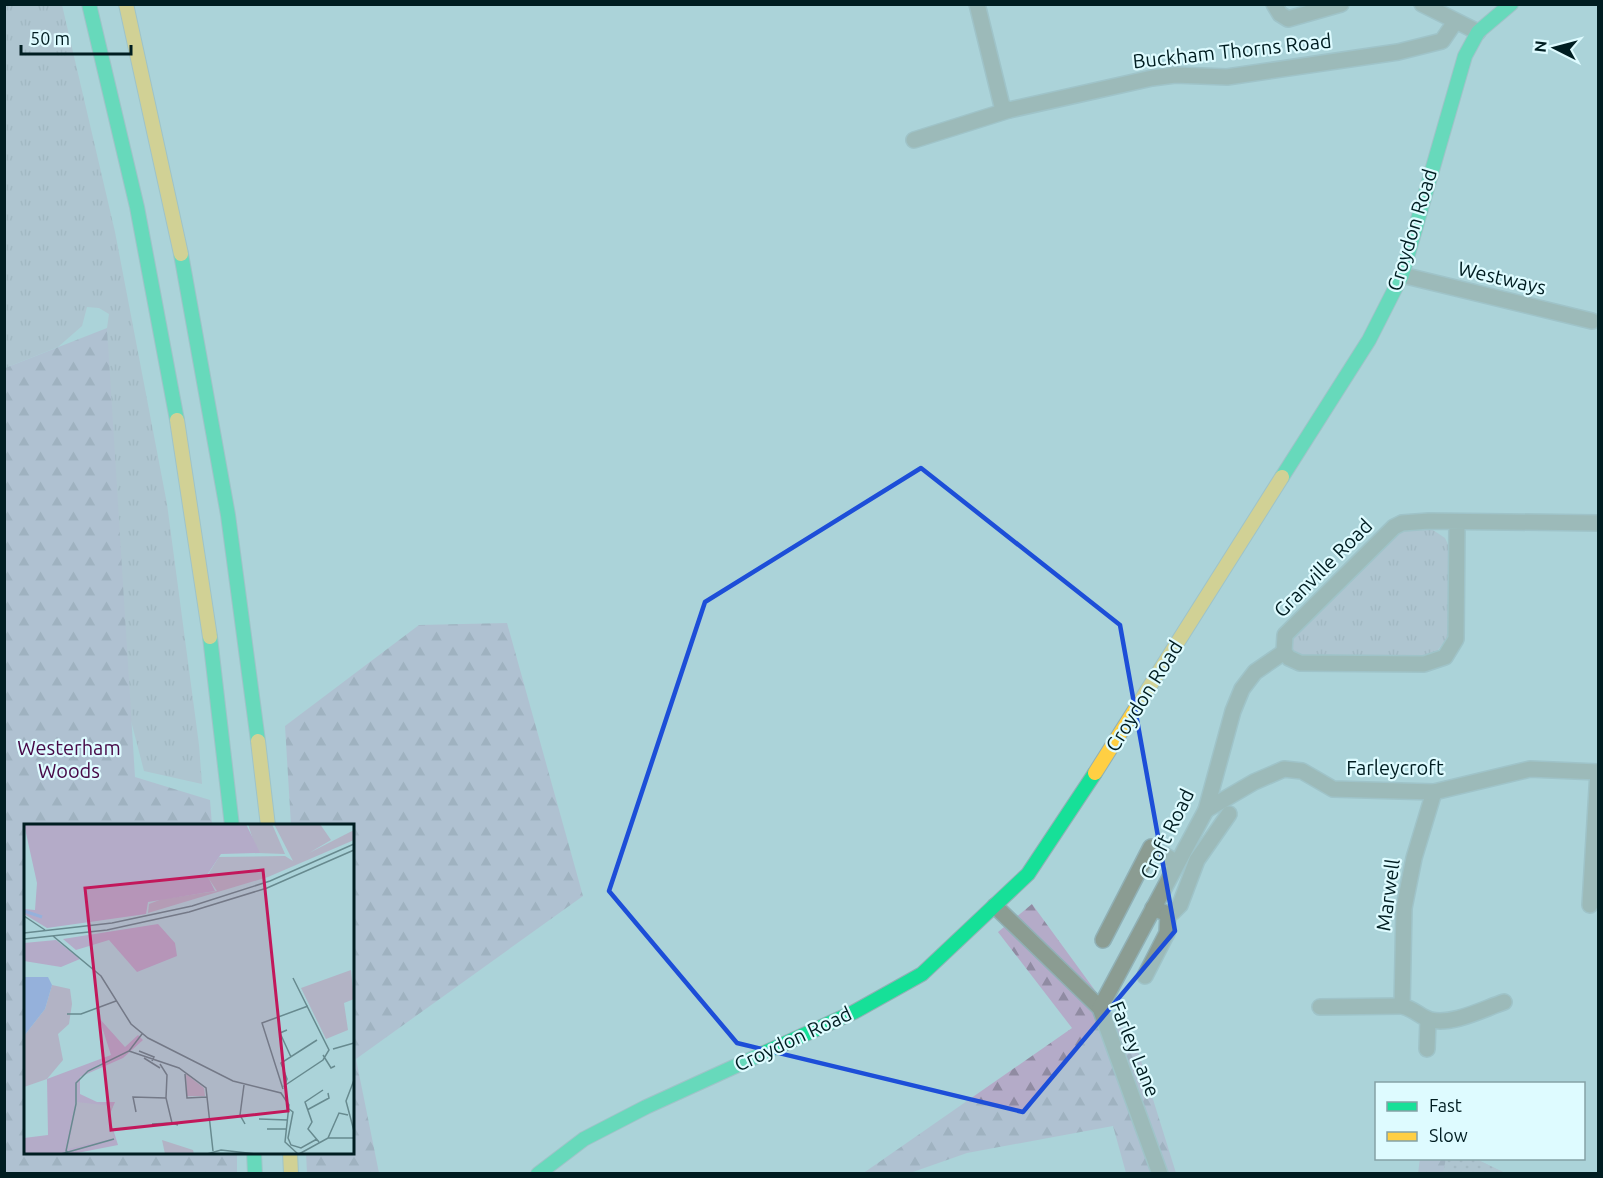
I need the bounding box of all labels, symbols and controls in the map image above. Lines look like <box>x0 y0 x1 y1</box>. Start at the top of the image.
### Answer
scale bar <box>21 18 130 56</box>
north arrow <box>1525 18 1585 78</box>
text: 50 m <box>30 28 70 48</box>
street label: Buckham Thorns Road <box>1131 29 1332 72</box>
text: N <box>1531 40 1550 53</box>
street label: Croydon Road <box>1382 166 1441 294</box>
street label: Westways <box>1456 256 1548 299</box>
street label: Granville Road <box>1269 514 1376 621</box>
street label: Croydon Road <box>1100 636 1187 756</box>
park label: Westerham Woods <box>17 736 121 782</box>
street label: Farleycroft <box>1346 756 1444 779</box>
street label: Croft Road <box>1135 785 1198 883</box>
inset map <box>24 824 354 1154</box>
street label: Marwell <box>1371 857 1404 933</box>
street label: Farley Lane <box>1106 998 1165 1100</box>
street label: Croydon Road <box>731 1001 855 1076</box>
legend <box>1375 1082 1585 1160</box>
text: Fast <box>1429 1095 1462 1115</box>
text: Slow <box>1429 1125 1468 1145</box>

